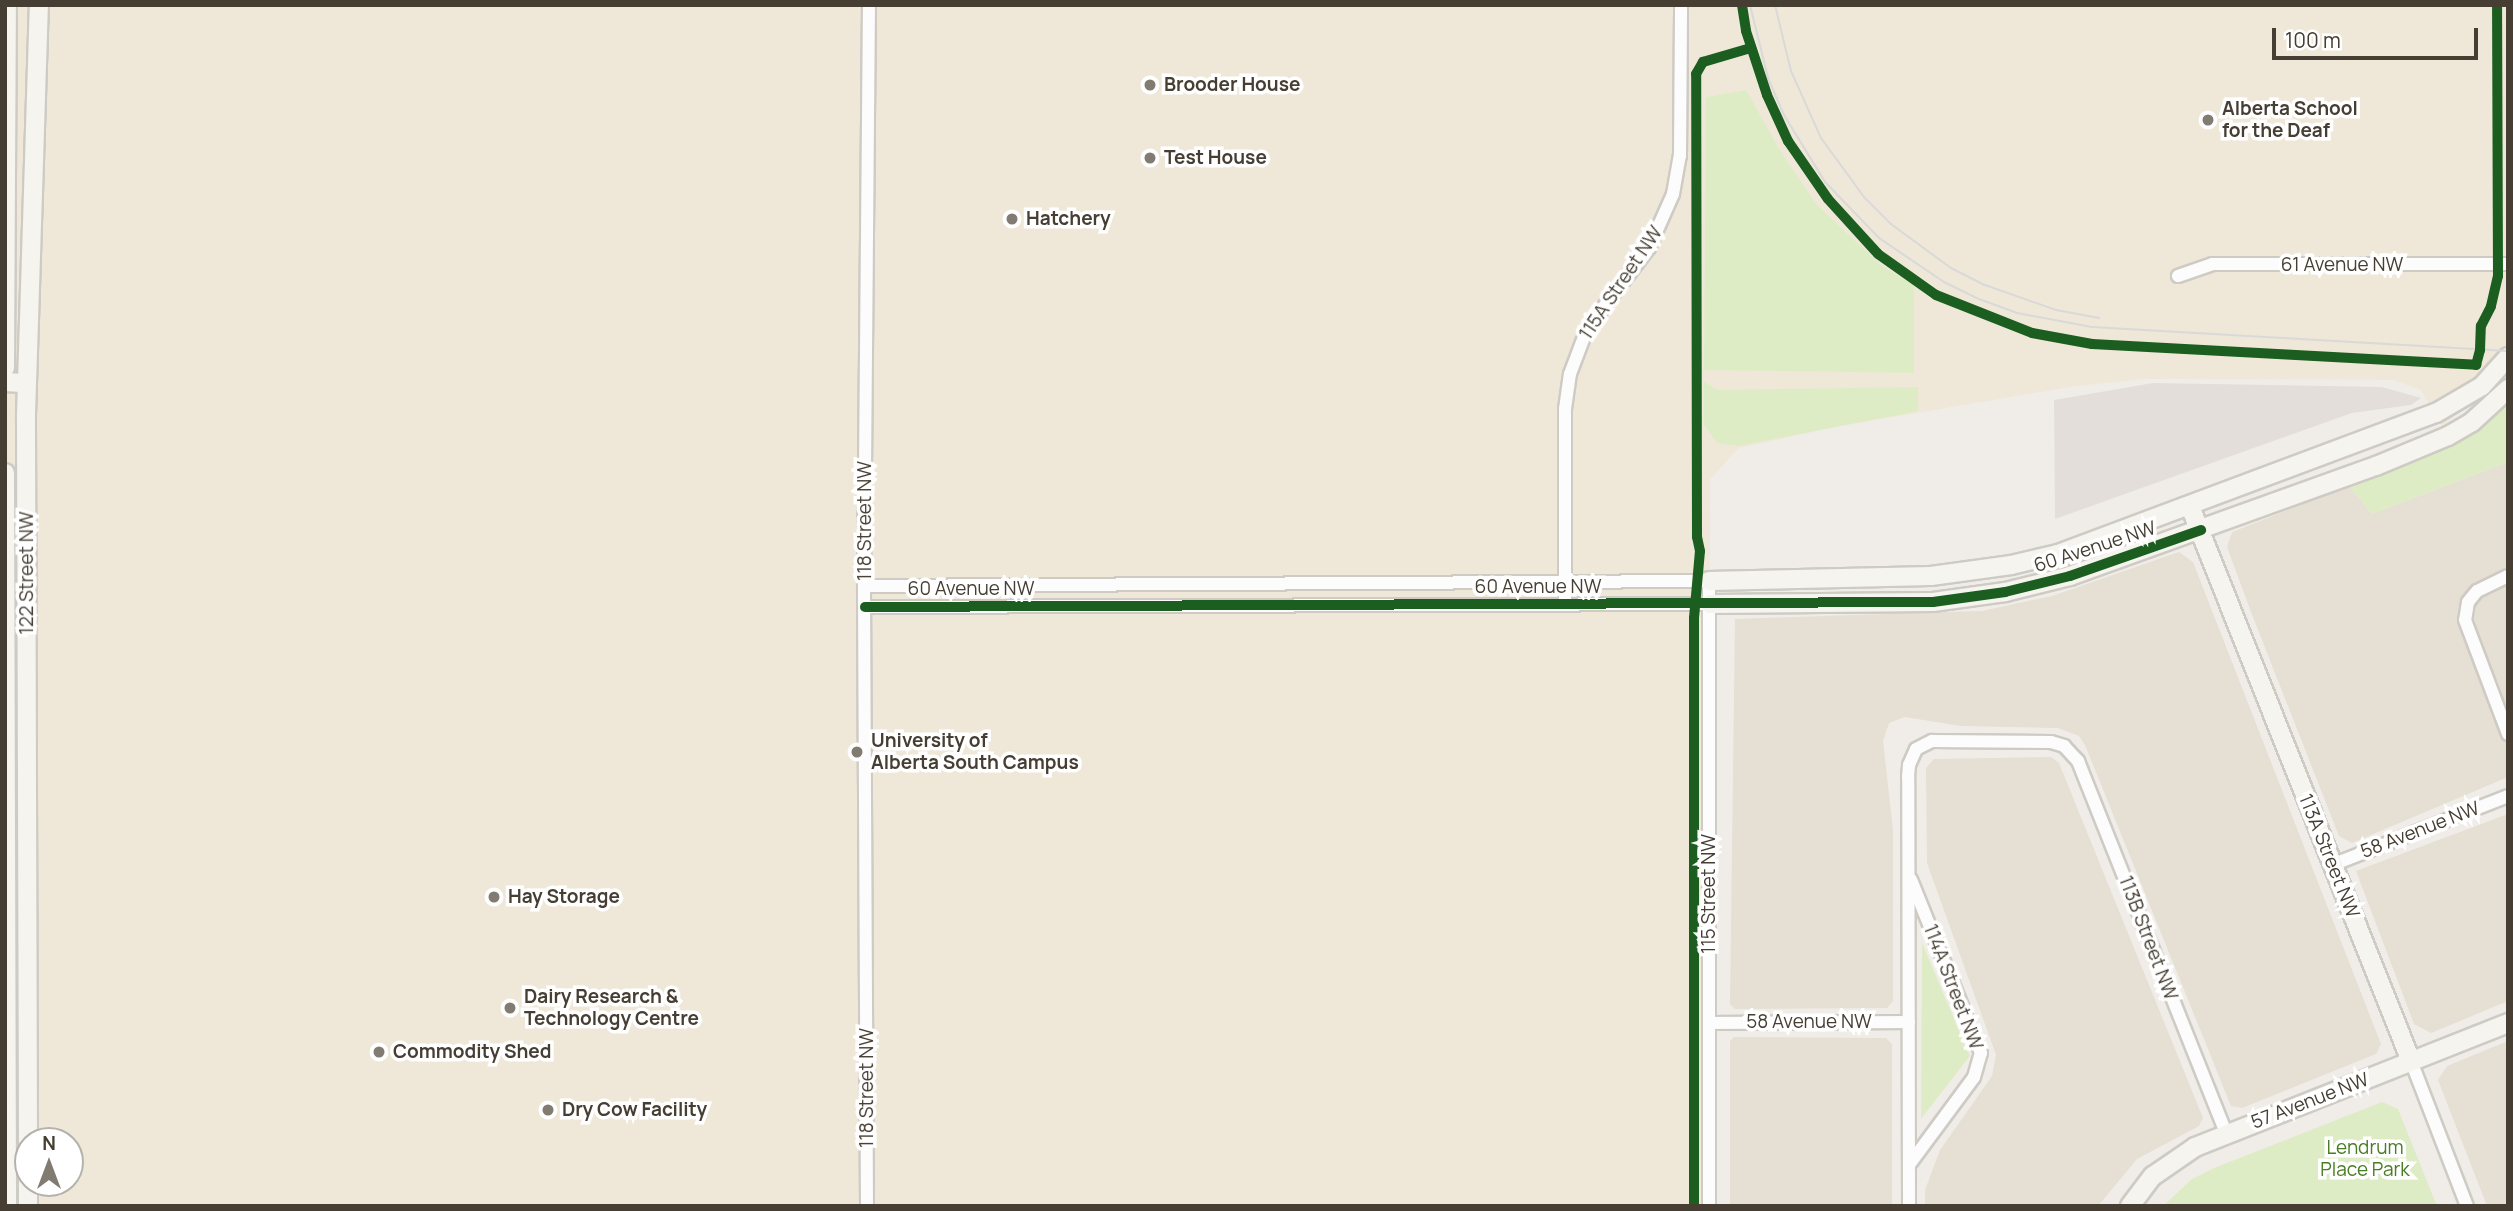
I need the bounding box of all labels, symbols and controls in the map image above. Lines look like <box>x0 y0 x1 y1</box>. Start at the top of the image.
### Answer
scale bar <box>2275 14 2482 58</box>
text: 100 m <box>2285 26 2341 54</box>
place label: Brooder House <box>1164 74 1300 96</box>
marker: Brooder House <box>1142 77 1158 93</box>
place label: Alberta School for the Deaf <box>2222 98 2358 142</box>
marker: Alberta School for the Deaf <box>2200 112 2216 128</box>
place label: Test House <box>1164 147 1267 169</box>
marker: Test House <box>1142 150 1158 166</box>
place label: Hatchery <box>1026 208 1111 230</box>
marker: Hatchery <box>1004 211 1020 227</box>
street label: 115A Street NW <box>1575 222 1667 344</box>
street label: 61 Avenue NW <box>2281 254 2403 276</box>
street label: 118 Street NW <box>854 461 876 581</box>
street label: 122 Street NW <box>16 511 38 635</box>
street label: 60 Avenue NW <box>2031 517 2159 577</box>
street label: 60 Avenue NW <box>1475 576 1601 598</box>
street label: 60 Avenue NW <box>908 578 1034 600</box>
place label: University of Alberta South Campus <box>871 730 1079 774</box>
marker: University of Alberta South Campus <box>849 744 865 760</box>
street label: 113A Street NW <box>2294 791 2364 921</box>
street label: 58 Avenue NW <box>2357 797 2483 863</box>
street label: 115 Street NW <box>1698 834 1720 954</box>
street label: 113B Street NW <box>2114 873 2182 1003</box>
place label: Hay Storage <box>508 886 620 908</box>
marker: Hay Storage <box>486 889 502 905</box>
street label: 114A Street NW <box>1919 921 1987 1053</box>
place label: Dairy Research & Technology Centre <box>524 986 699 1030</box>
marker: Dairy Research & Technology Centre <box>502 1000 518 1016</box>
street label: 58 Avenue NW <box>1746 1011 1872 1033</box>
street label: 118 Street NW <box>856 1028 878 1148</box>
place label: Commodity Shed <box>393 1041 551 1063</box>
marker: Commodity Shed <box>371 1044 387 1060</box>
street label: 57 Avenue NW <box>2248 1068 2372 1134</box>
place label: Dry Cow Facility <box>562 1099 707 1121</box>
marker: Dry Cow Facility <box>540 1102 556 1118</box>
north arrow <box>14 1127 84 1197</box>
text: N <box>42 1130 56 1156</box>
park label: Lendrum Place Park <box>2320 1137 2410 1181</box>

